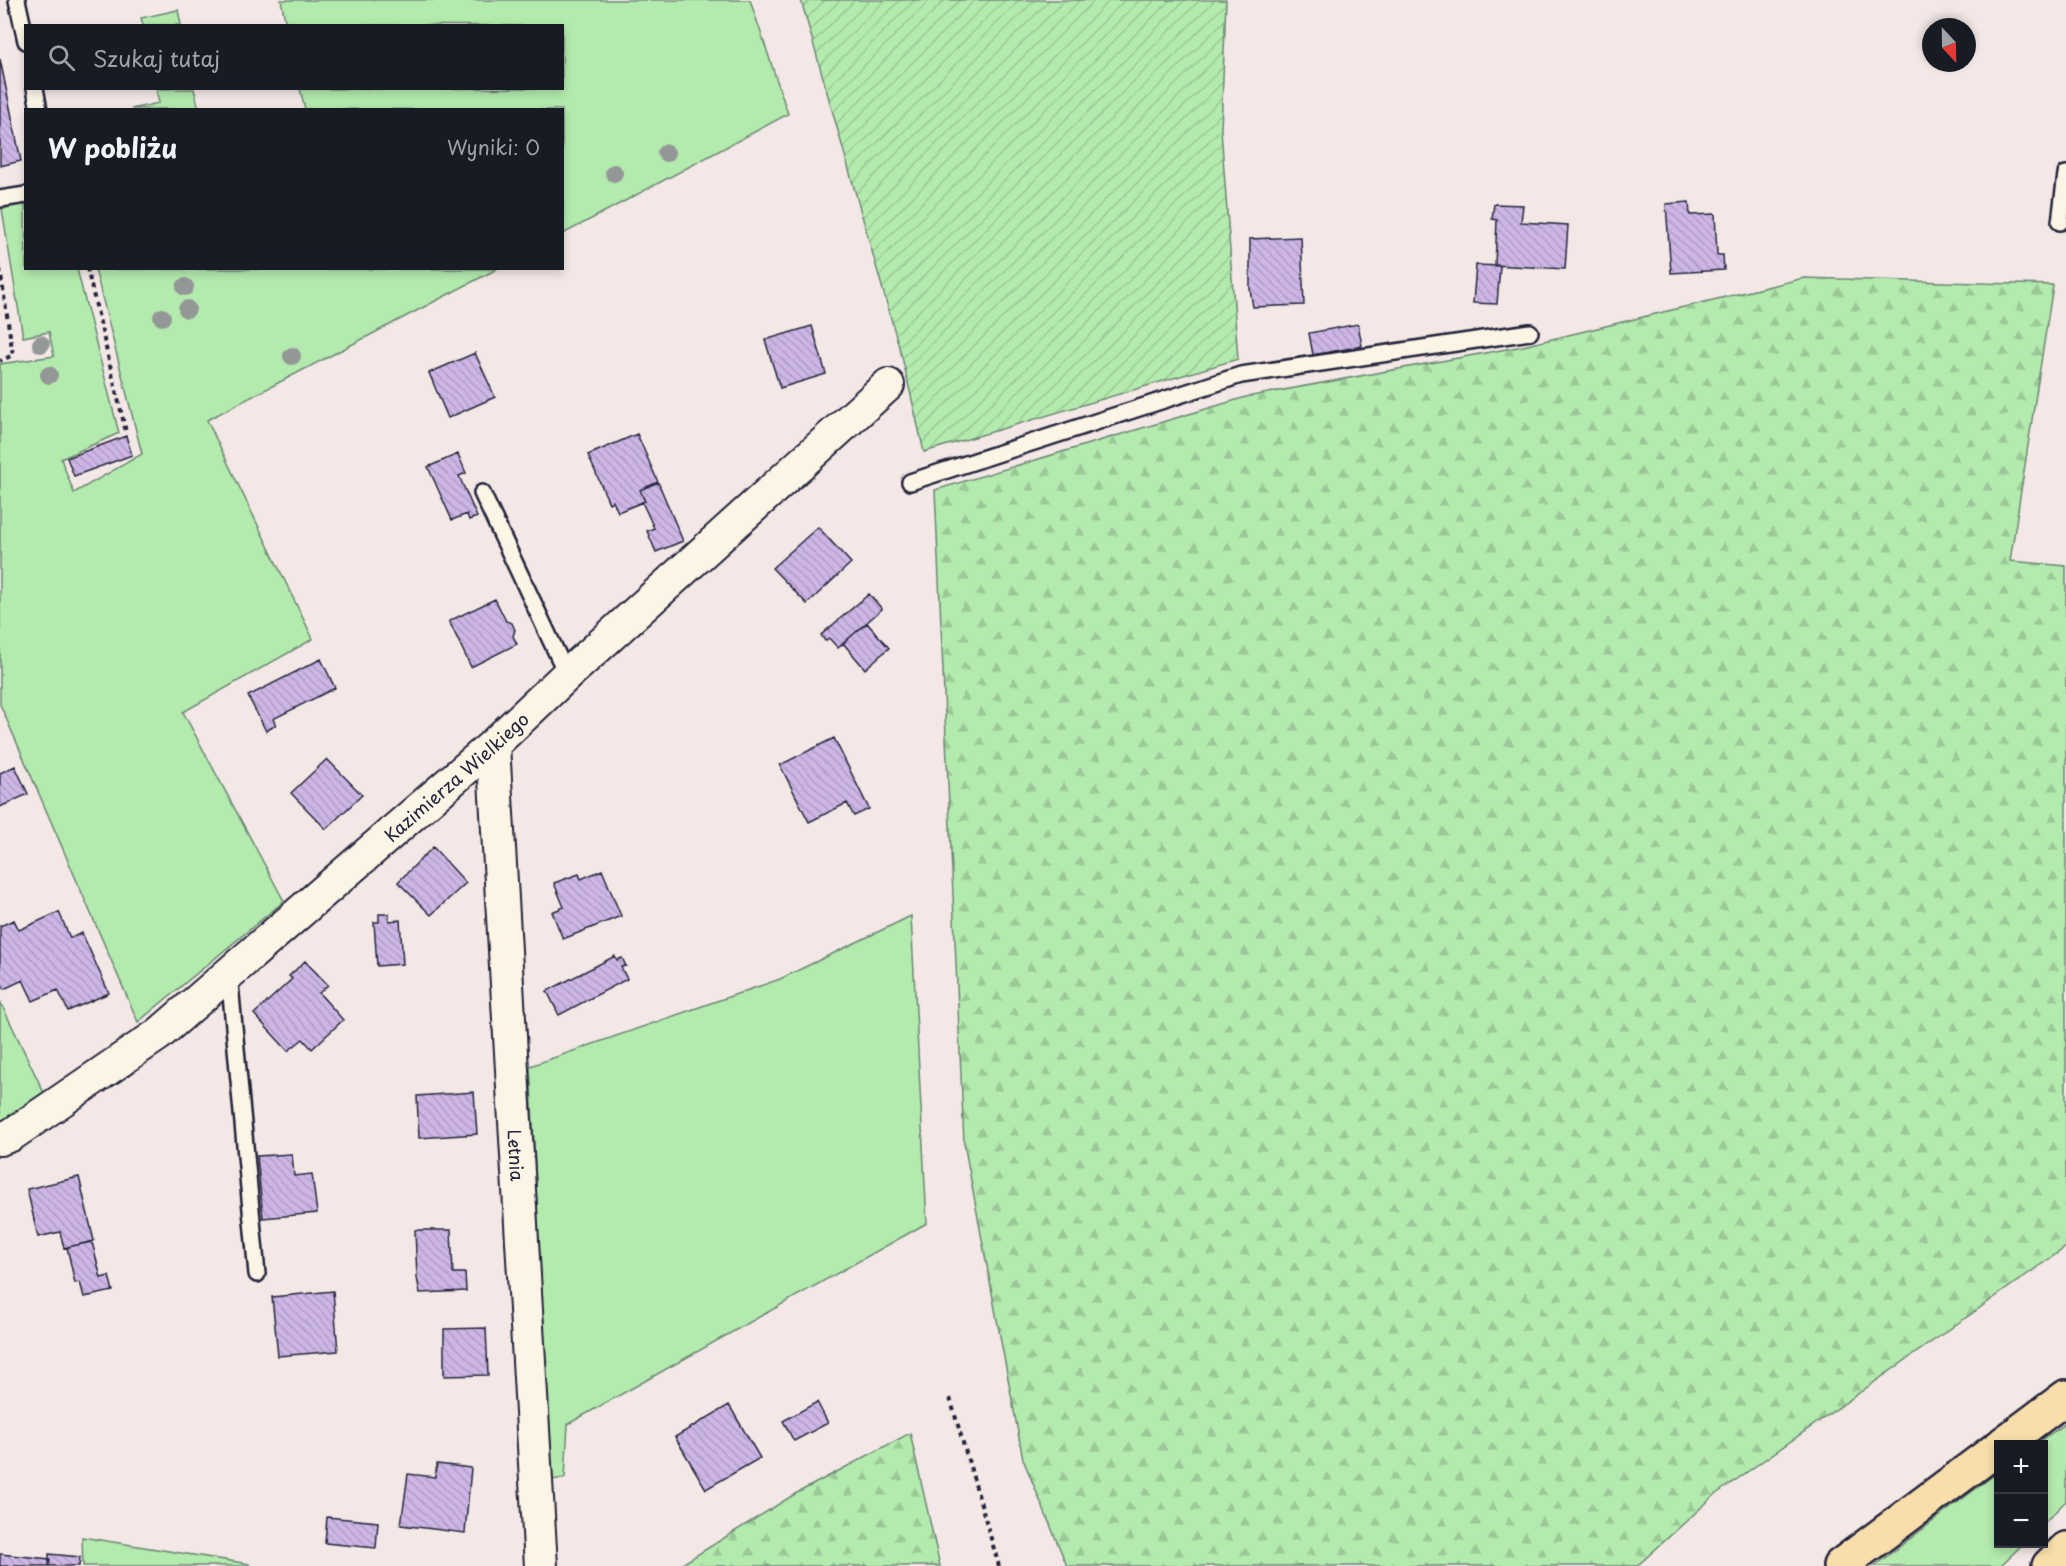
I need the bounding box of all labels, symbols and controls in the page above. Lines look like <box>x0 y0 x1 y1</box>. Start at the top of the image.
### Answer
north arrow <box>1922 18 1976 72</box>
search box <box>24 24 564 90</box>
icon: search <box>45 41 78 74</box>
text: Szukaj tutaj <box>93 41 220 74</box>
text: W pobliżu <box>48 128 177 167</box>
text: Wyniki: 0 <box>447 132 540 162</box>
street label: Kazimierza Wielkiego <box>378 705 534 847</box>
street label: Letnia <box>502 1128 532 1182</box>
map controls <box>1994 1440 2048 1548</box>
button: + <box>1994 1440 2048 1494</box>
button: − <box>1994 1494 2048 1548</box>

